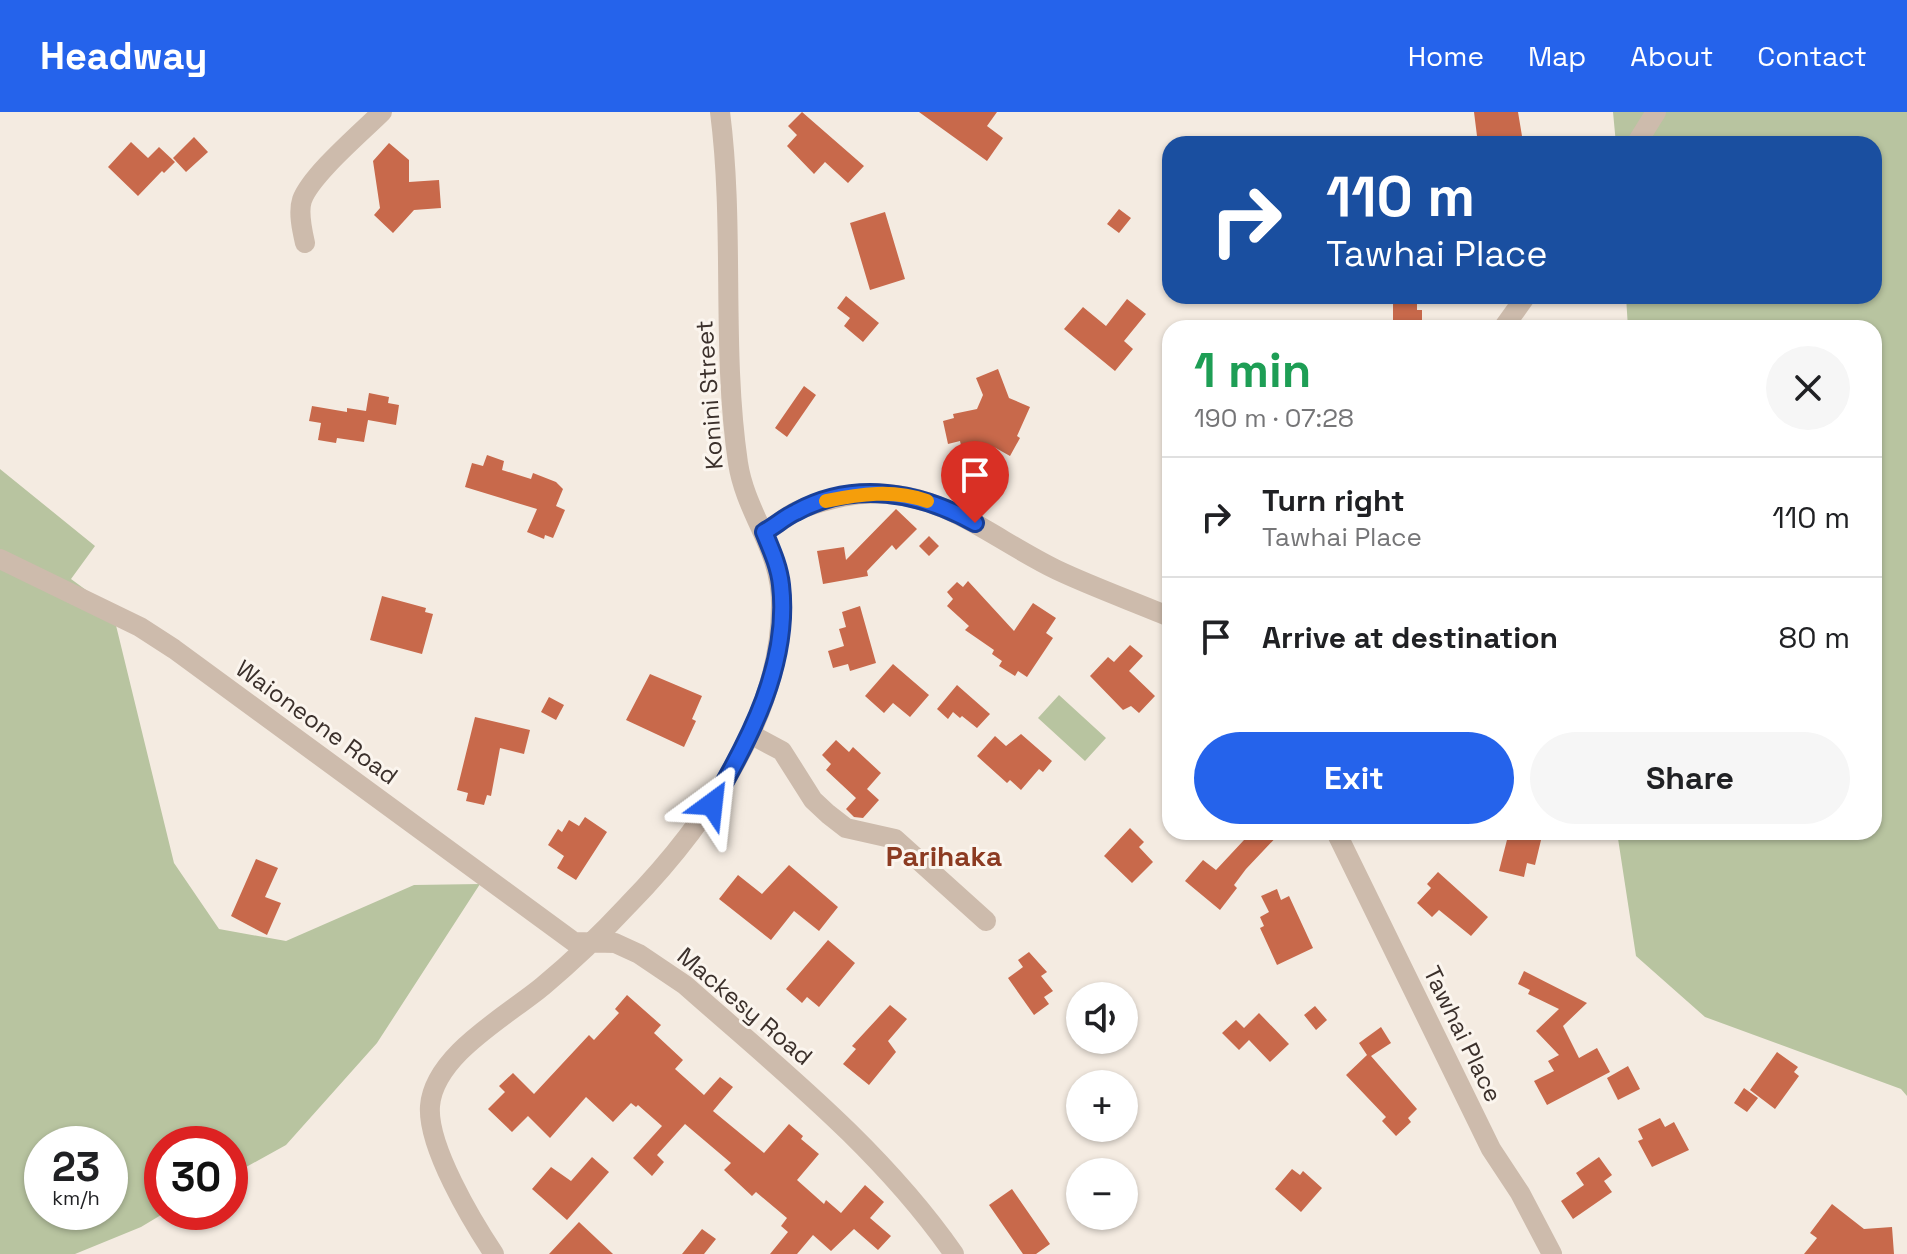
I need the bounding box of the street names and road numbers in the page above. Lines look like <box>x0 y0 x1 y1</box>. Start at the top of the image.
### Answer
street label: Konini Street <box>688 319 730 471</box>
street label: Waioneone Road <box>230 653 404 791</box>
street label: Mackesy Road <box>671 940 819 1072</box>
street label: Tawhai Place <box>1417 961 1509 1107</box>

